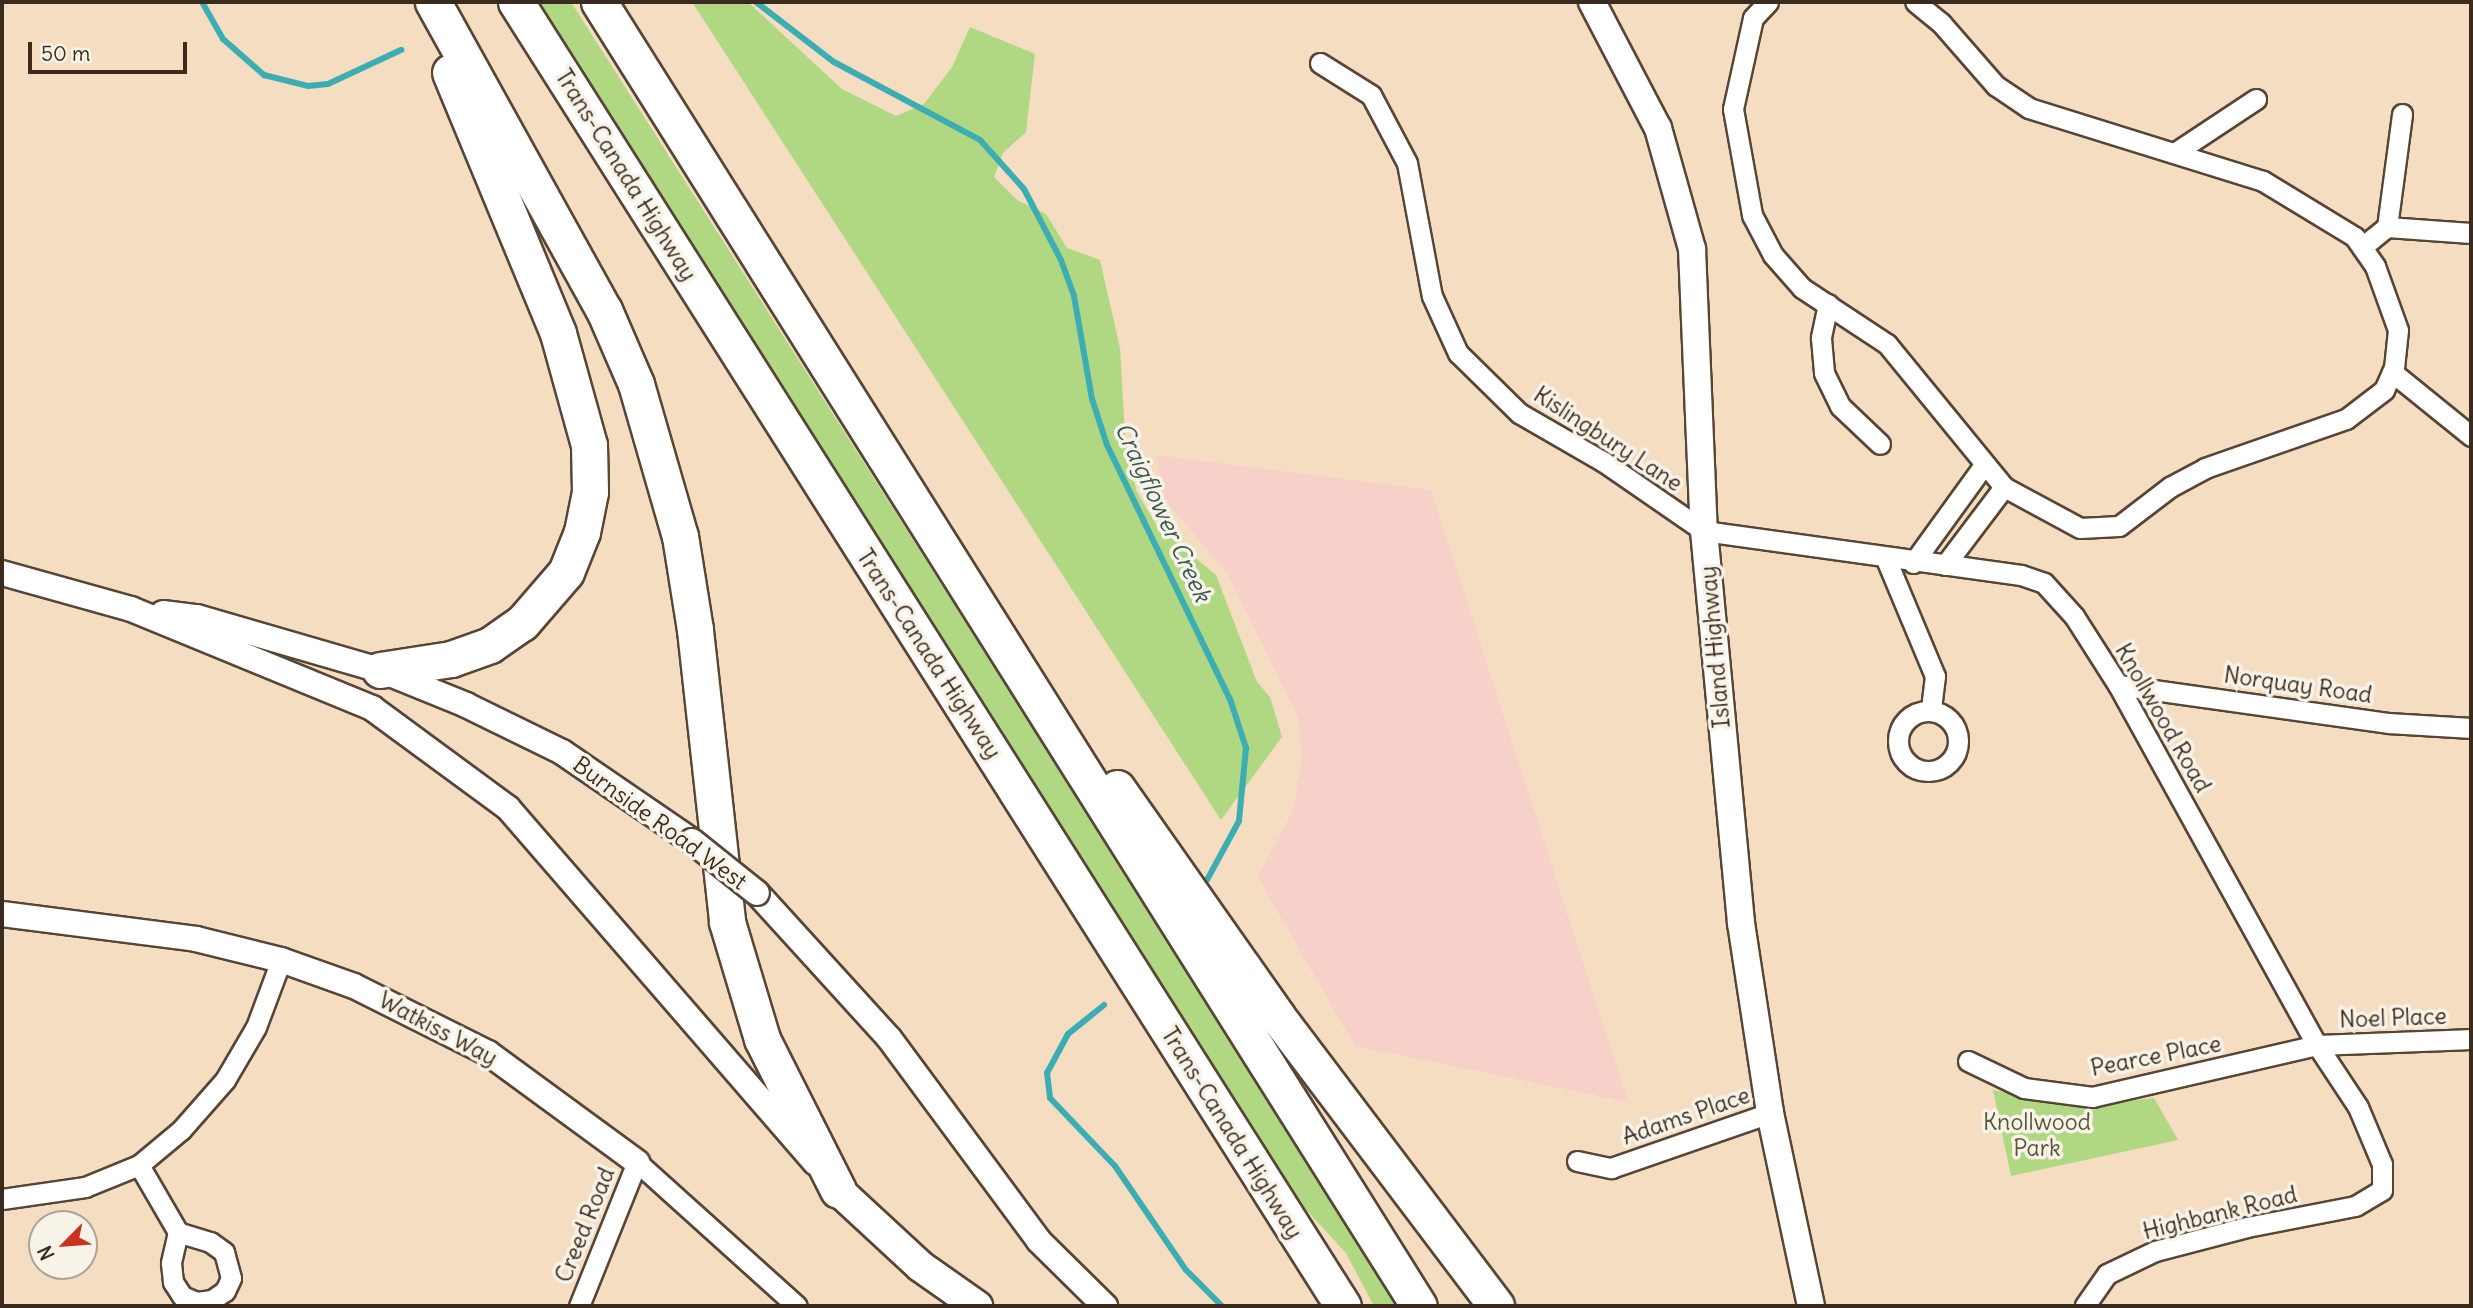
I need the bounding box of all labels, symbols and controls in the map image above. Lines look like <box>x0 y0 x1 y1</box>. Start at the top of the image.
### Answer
scale bar <box>32 28 191 72</box>
text: 50 m <box>41 40 90 67</box>
street label: Trans-Canada Highway <box>550 64 702 286</box>
street label: Kislingbury Lane <box>1529 381 1687 497</box>
water label: Craigflower Creek <box>1109 418 1217 606</box>
street label: Trans-Canada Highway <box>851 544 1007 764</box>
street label: Island Highway <box>1694 565 1736 729</box>
street label: Knollwood Road <box>2109 639 2217 797</box>
street label: Norquay Road <box>2222 661 2374 709</box>
street label: Burnside Road West <box>568 751 752 895</box>
street label: Watkiss Way <box>374 986 502 1072</box>
street label: Noel Place <box>2339 1002 2447 1034</box>
street label: Trans-Canada Highway <box>1156 1022 1308 1244</box>
street label: Pearce Place <box>2088 1030 2224 1082</box>
street label: Adams Place <box>1619 1081 1753 1151</box>
park label: Knollwood Park <box>1983 1108 2091 1162</box>
street label: Creed Road <box>549 1164 621 1286</box>
street label: Highbank Road <box>2140 1180 2300 1246</box>
north arrow <box>28 1210 98 1280</box>
text: N <box>32 1242 59 1264</box>

